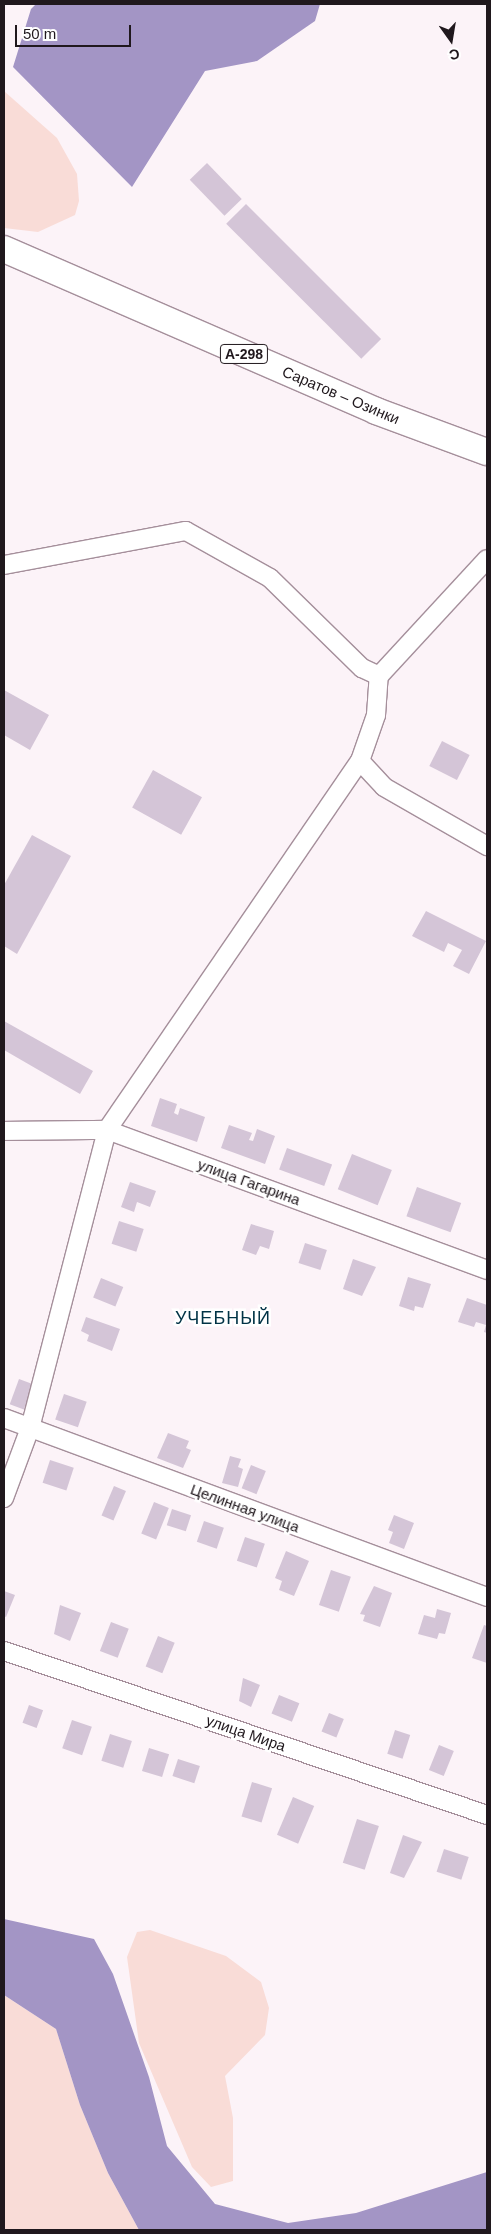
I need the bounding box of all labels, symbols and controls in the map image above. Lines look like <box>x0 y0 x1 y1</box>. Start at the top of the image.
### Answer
scale bar <box>18 15 134 47</box>
north arrow <box>426 15 476 65</box>
text: 50 m <box>23 25 56 42</box>
text: С <box>448 46 461 64</box>
road number: А-298 <box>219 342 269 366</box>
street label: Саратов – Озинки <box>280 362 402 428</box>
street label: улица Гагарина <box>195 1155 303 1209</box>
district label: УЧЕБНЫЙ <box>174 1307 272 1329</box>
street label: Целинная улица <box>188 1480 302 1536</box>
street label: улица Мира <box>204 1711 288 1755</box>

